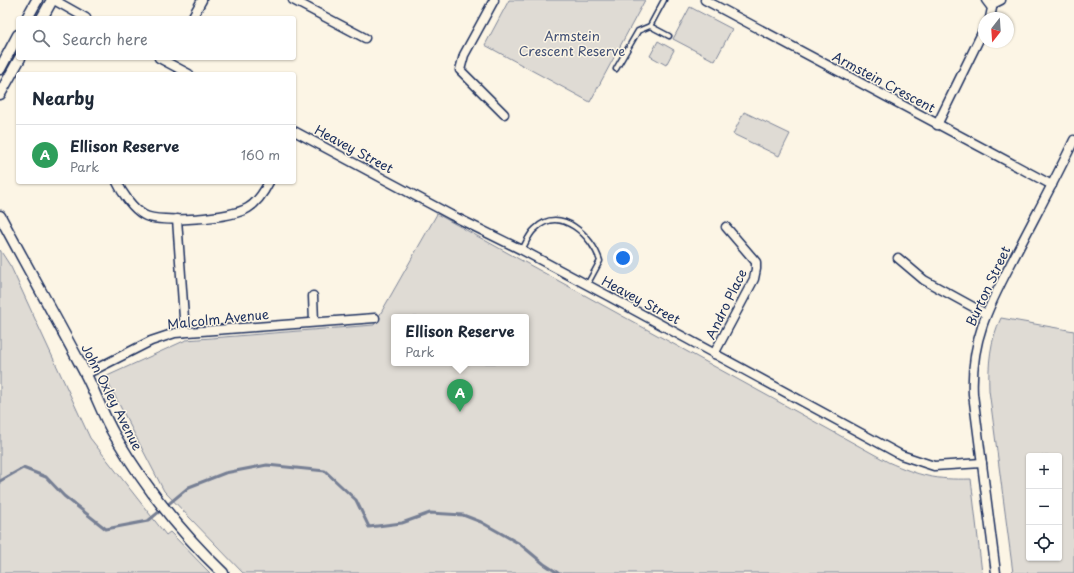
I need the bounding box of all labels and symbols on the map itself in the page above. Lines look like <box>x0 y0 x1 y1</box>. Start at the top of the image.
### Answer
north arrow <box>978 12 1014 48</box>
park label: Armstein Crescent Reserve <box>519 26 625 60</box>
street label: Armstein Crescent <box>829 46 939 117</box>
street label: Heavey Street <box>312 120 397 177</box>
street label: Burton Street <box>961 243 1014 329</box>
your location <box>613 248 633 268</box>
street label: Andro Place <box>700 265 751 342</box>
street label: Heavey Street <box>599 271 684 328</box>
street label: Malcolm Avenue <box>166 304 270 333</box>
street label: John Oxley Avenue <box>77 340 148 453</box>
pin: A <box>447 379 473 412</box>

